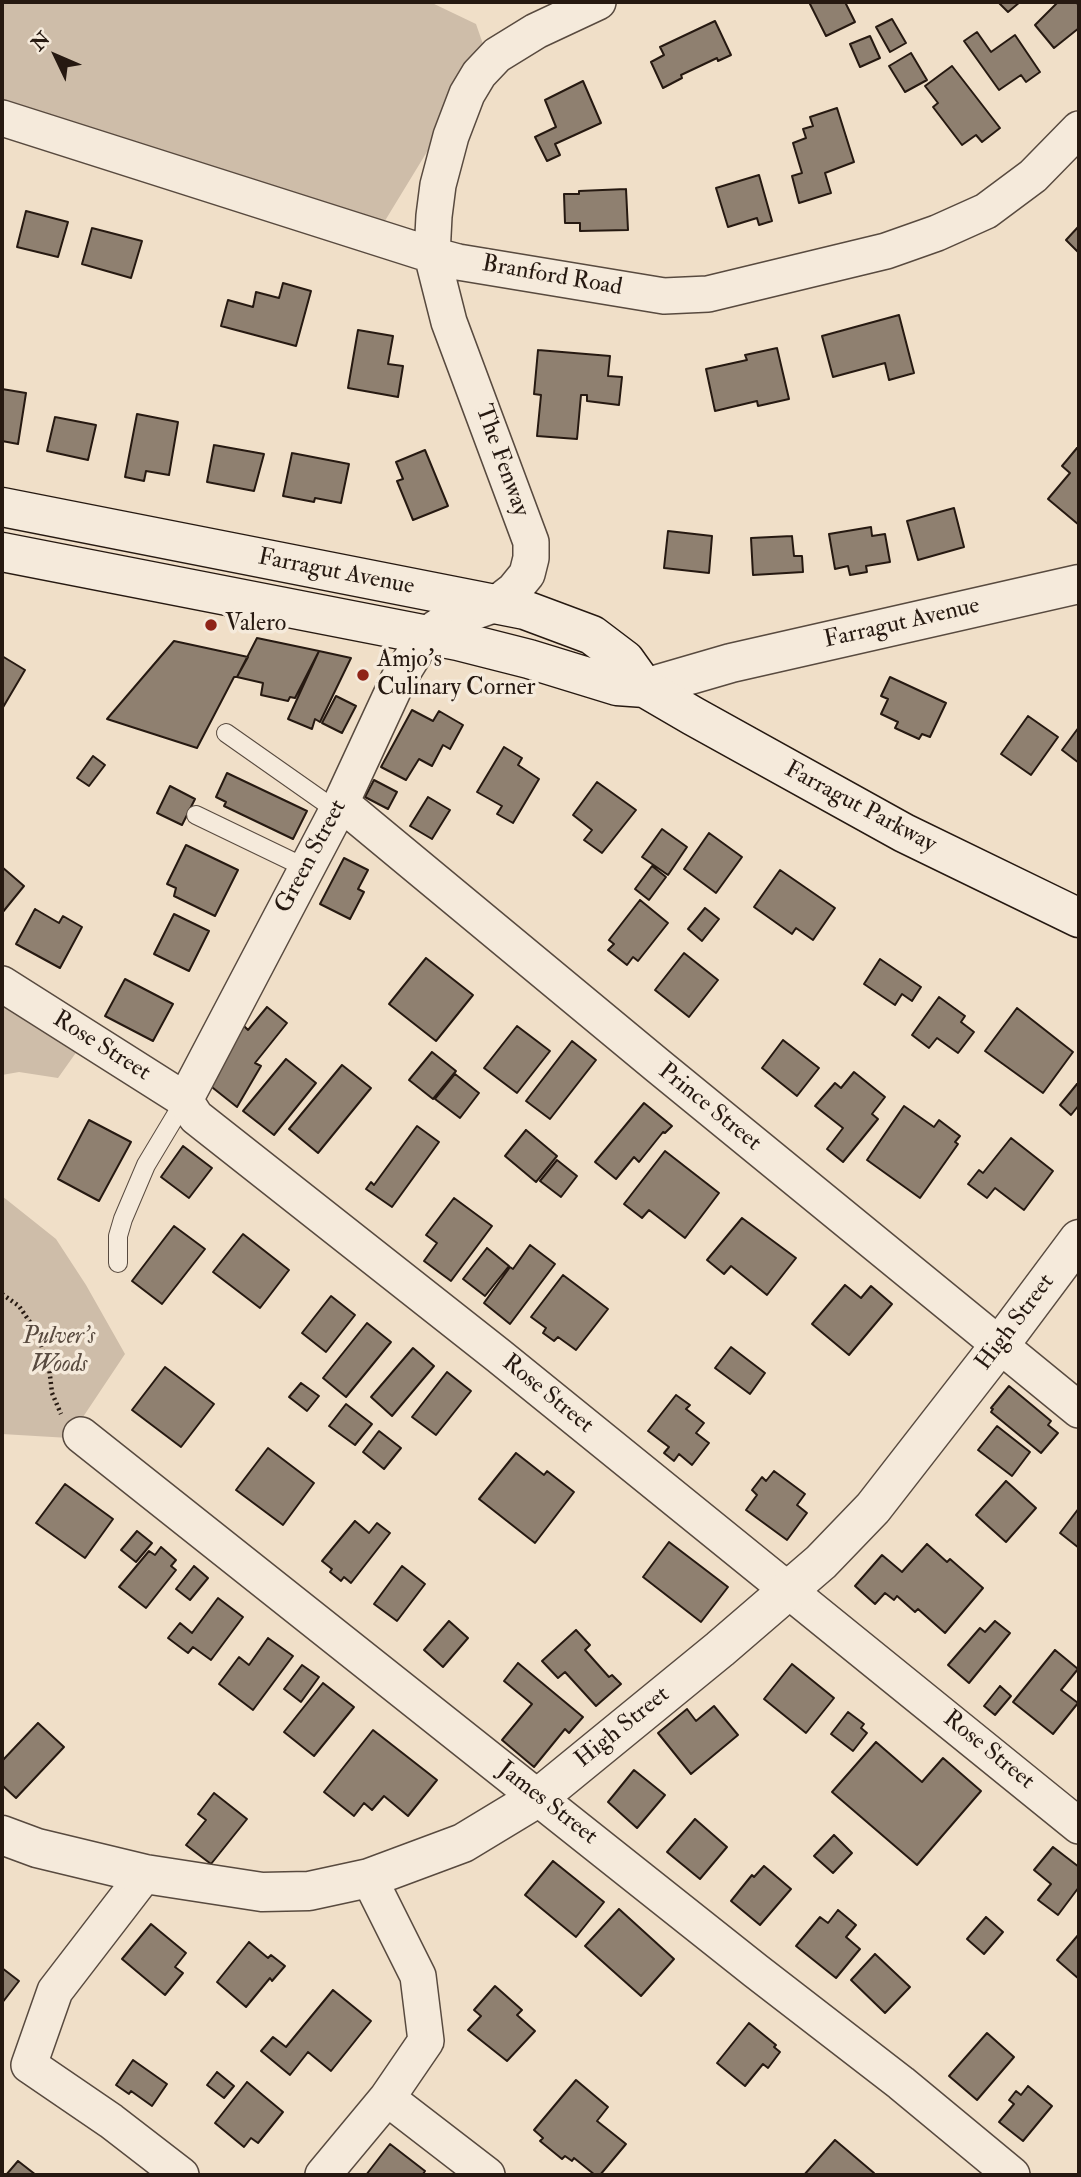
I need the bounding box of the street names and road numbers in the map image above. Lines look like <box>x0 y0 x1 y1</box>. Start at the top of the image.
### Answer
street label: Branford Road <box>480 251 624 303</box>
street label: The Fenway <box>467 401 535 521</box>
street label: Farragut Avenue <box>255 544 417 602</box>
street label: Farragut Avenue <box>821 592 983 656</box>
street label: Farragut Parkway <box>779 756 941 860</box>
street label: Green Street <box>270 795 354 919</box>
street label: Rose Street <box>47 1006 155 1088</box>
street label: Prince Street <box>652 1058 766 1158</box>
street label: High Street <box>970 1269 1062 1377</box>
street label: Rose Street <box>495 1349 599 1441</box>
street label: High Street <box>570 1681 676 1775</box>
street label: Rose Street <box>936 1705 1040 1797</box>
street label: James Street <box>491 1756 603 1852</box>

